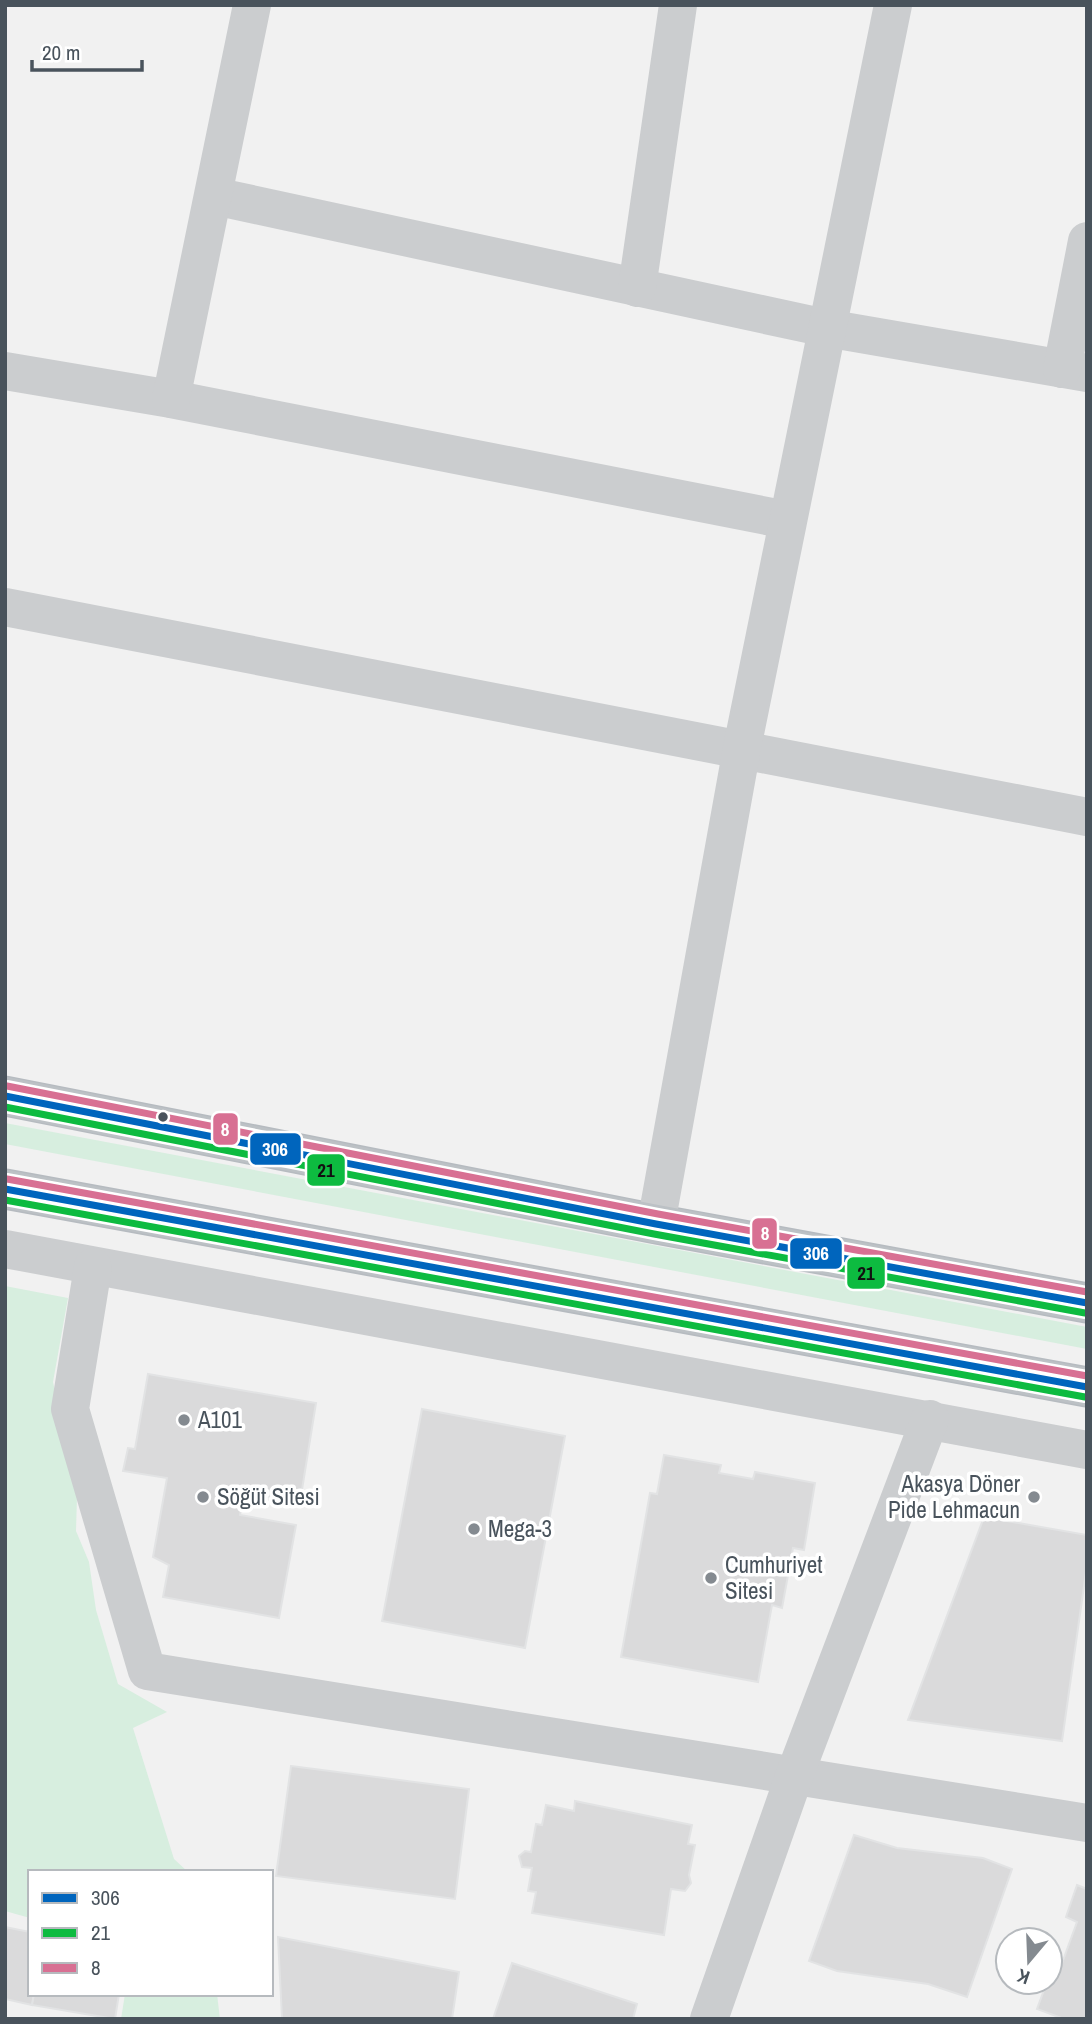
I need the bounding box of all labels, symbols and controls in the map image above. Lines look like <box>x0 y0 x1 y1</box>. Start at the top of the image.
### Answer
scale bar <box>32 28 142 72</box>
text: 20 m <box>42 38 80 67</box>
unlabelled marker <box>156 1110 170 1124</box>
line badge: 8 <box>212 1112 239 1146</box>
text: 8 <box>221 1116 230 1142</box>
line badge: 306 <box>249 1132 302 1166</box>
text: 306 <box>262 1136 288 1162</box>
line badge: 21 <box>306 1153 346 1187</box>
text: 21 <box>317 1157 335 1183</box>
line badge: 8 <box>751 1217 778 1250</box>
text: 8 <box>761 1220 770 1246</box>
line badge: 306 <box>789 1237 843 1270</box>
text: 306 <box>803 1240 829 1266</box>
line badge: 21 <box>846 1256 886 1290</box>
text: 21 <box>857 1260 875 1286</box>
place label: A101 <box>197 1404 243 1435</box>
marker: A101 <box>176 1412 192 1428</box>
place label: Akasya Döner Pide Lehmacun <box>888 1468 1021 1525</box>
place label: Söğüt Sitesi <box>217 1481 320 1512</box>
marker: Söğüt Sitesi <box>195 1489 211 1505</box>
marker: Akasya Döner Pide Lehmacun <box>1026 1489 1042 1505</box>
place label: Mega-3 <box>488 1513 552 1544</box>
marker: Mega-3 <box>466 1521 482 1537</box>
place label: Cumhuriyet Sitesi <box>725 1549 822 1606</box>
marker: Cumhuriyet Sitesi <box>703 1570 719 1586</box>
legend <box>28 1870 273 1996</box>
text: 306 <box>91 1883 120 1912</box>
text: 21 <box>91 1918 111 1947</box>
north arrow <box>994 1926 1064 1996</box>
text: 8 <box>91 1953 101 1982</box>
text: K <box>1013 1963 1033 1991</box>

